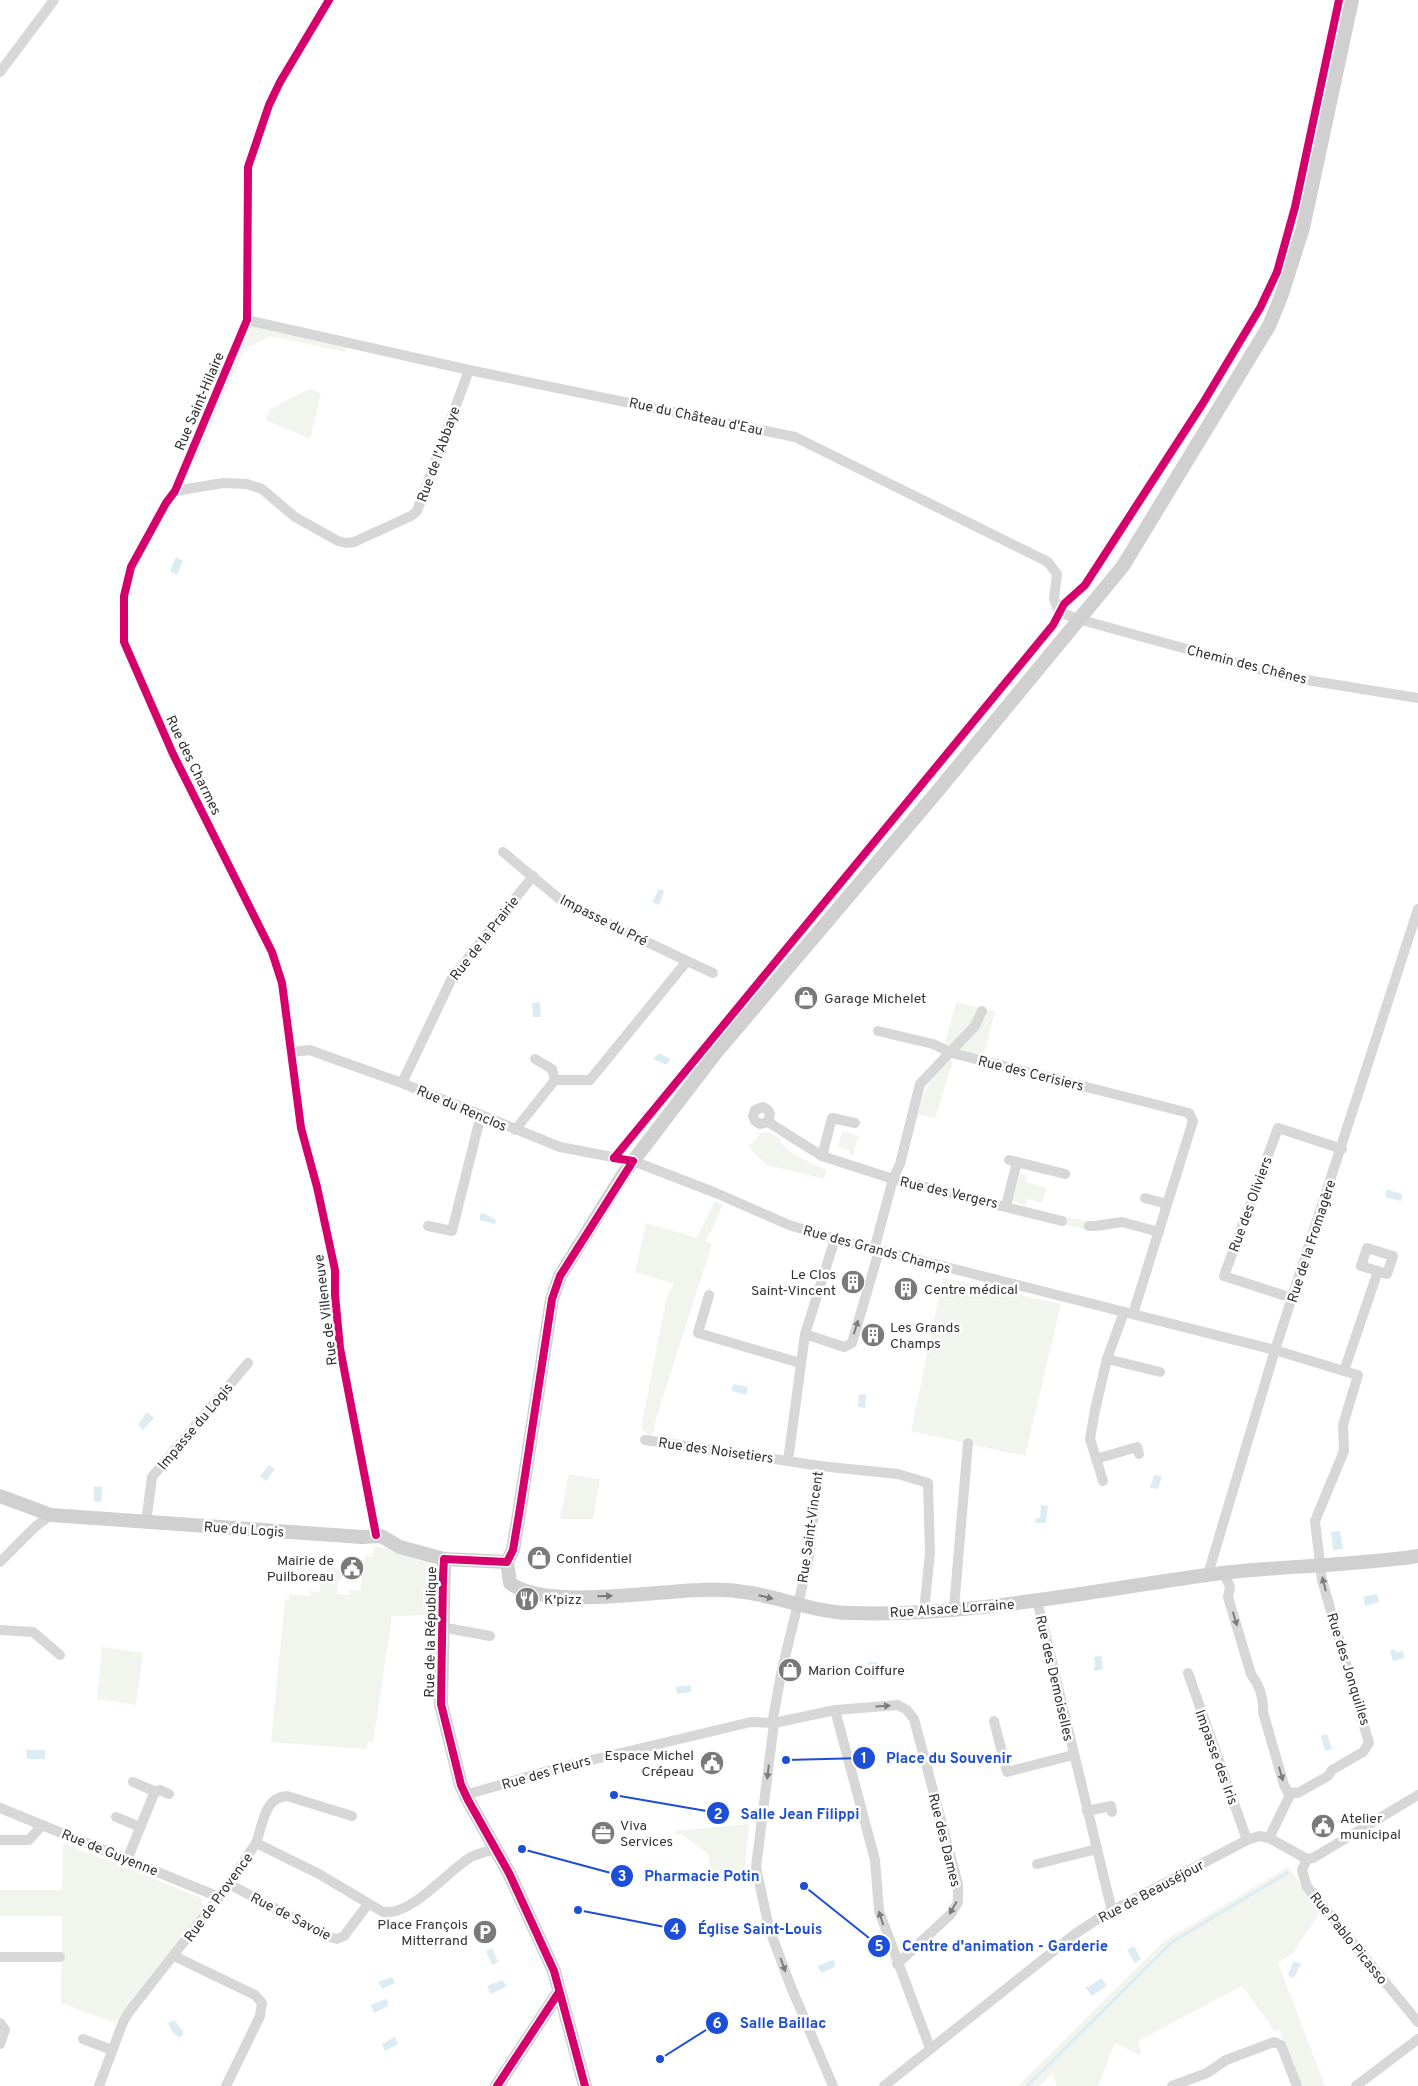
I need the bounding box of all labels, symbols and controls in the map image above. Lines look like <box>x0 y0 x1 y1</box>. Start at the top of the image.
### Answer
street label: Rue Saint-Hilaire <box>172 350 229 453</box>
street label: Rue du Château d'Eau <box>627 395 764 440</box>
street label: Rue de l'Abbaye <box>414 404 465 505</box>
street label: Chemin des Chênes <box>1185 642 1309 689</box>
street label: Rue des Charmes <box>161 713 224 818</box>
street label: Impasse du Pré <box>557 892 650 951</box>
street label: Rue de la Prairie <box>447 893 523 984</box>
shop icon: Garage Michelet <box>793 985 819 1011</box>
place label: Garage Michelet <box>824 991 926 1008</box>
street label: Rue des Cerisiers <box>976 1053 1085 1096</box>
street label: Rue du Renclos <box>414 1083 509 1136</box>
street label: Rue des Oliviers <box>1226 1154 1277 1255</box>
street label: Rue des Vergers <box>898 1174 999 1213</box>
street label: Rue de la Fromagère <box>1285 1178 1340 1305</box>
street label: Rue des Grands Champs <box>801 1223 952 1278</box>
street label: Rue de Villeneuve <box>311 1253 342 1366</box>
place label: Le Clos Saint-Vincent <box>751 1267 836 1300</box>
building icon: Le Clos Saint-Vincent <box>840 1269 866 1295</box>
building icon: Centre médical <box>893 1276 919 1302</box>
place label: Centre médical <box>924 1282 1018 1299</box>
one-way arrow <box>853 1319 861 1334</box>
place label: Les Grands Champs <box>890 1320 960 1353</box>
building icon: Les Grands Champs <box>860 1322 886 1348</box>
street label: Impasse du Logis <box>155 1380 237 1474</box>
street label: Rue des Noisetiers <box>657 1435 774 1468</box>
street label: Rue Saint-Vincent <box>795 1470 828 1584</box>
street label: Rue du Logis <box>203 1519 285 1542</box>
shop icon: Confidentiel <box>526 1545 552 1571</box>
place label: Confidentiel <box>556 1551 632 1568</box>
place label: Mairie de Puilboreau <box>267 1553 334 1586</box>
public building icon: Mairie de Puilboreau <box>339 1555 365 1581</box>
street label: Rue de la République <box>422 1566 441 1698</box>
one-way arrow <box>1319 1576 1327 1591</box>
restaurant icon: K'pizz <box>514 1586 540 1612</box>
place label: K'pizz <box>544 1592 582 1609</box>
one-way arrow <box>597 1592 613 1600</box>
one-way arrow <box>759 1593 774 1601</box>
street label: Rue Alsace Lorraine <box>889 1597 1015 1622</box>
street label: Rue des Jonquilles <box>1322 1611 1373 1728</box>
one-way arrow <box>1231 1612 1239 1627</box>
street label: Rue des Demoiselles <box>1031 1614 1076 1743</box>
shop icon: Marion Coiffure <box>777 1657 803 1683</box>
place label: Marion Coiffure <box>808 1663 905 1680</box>
one-way arrow <box>876 1701 892 1709</box>
street label: Impasse des Iris <box>1191 1708 1241 1807</box>
callout: Place du Souvenir <box>851 1743 1022 1773</box>
place label: Espace Michel Crépeau <box>605 1748 694 1781</box>
public building icon: Espace Michel Crépeau <box>699 1750 725 1776</box>
text: 1 <box>861 1750 867 1769</box>
text: Place du Souvenir <box>886 1750 1013 1769</box>
street label: Rue des Fleurs <box>500 1753 593 1794</box>
one-way arrow <box>764 1764 772 1780</box>
one-way arrow <box>1277 1766 1285 1781</box>
street label: Rue des Dames <box>924 1792 963 1889</box>
callout: Salle Jean Filippi <box>706 1798 870 1828</box>
text: 2 <box>713 1806 723 1825</box>
text: Salle Jean Filippi <box>740 1806 860 1825</box>
place label: Atelier municipal <box>1340 1811 1401 1844</box>
public building icon: Atelier municipal <box>1310 1813 1336 1839</box>
place label: Viva Services <box>620 1818 673 1851</box>
office icon: Viva Services <box>590 1820 616 1846</box>
street label: Rue de Guyenne <box>59 1826 160 1881</box>
street label: Rue de Provence <box>181 1850 257 1946</box>
street label: Rue de Beauséjour <box>1096 1857 1208 1927</box>
callout: Pharmacie Potin <box>609 1861 770 1891</box>
text: 3 <box>618 1868 627 1887</box>
text: Pharmacie Potin <box>644 1868 760 1887</box>
street label: Rue Pablo Picasso <box>1305 1889 1390 1989</box>
street label: Rue de Savoie <box>247 1890 333 1945</box>
one-way arrow <box>949 1902 958 1915</box>
one-way arrow <box>877 1910 885 1925</box>
callout: Église Saint-Louis <box>662 1914 832 1944</box>
place label: Place François Mitterrand <box>377 1917 468 1950</box>
parking icon: Place François Mitterrand <box>472 1919 498 1945</box>
text: Église Saint-Louis <box>698 1920 822 1940</box>
text: 4 <box>670 1921 680 1940</box>
callout: Centre d'animation - Garderie <box>867 1931 1118 1961</box>
text: 5 <box>874 1938 884 1957</box>
text: Centre d'animation - Garderie <box>902 1938 1108 1957</box>
one-way arrow <box>779 1958 787 1973</box>
callout: Salle Baillac <box>704 2008 836 2038</box>
text: 6 <box>712 2015 722 2034</box>
text: Salle Baillac <box>740 2015 826 2034</box>

